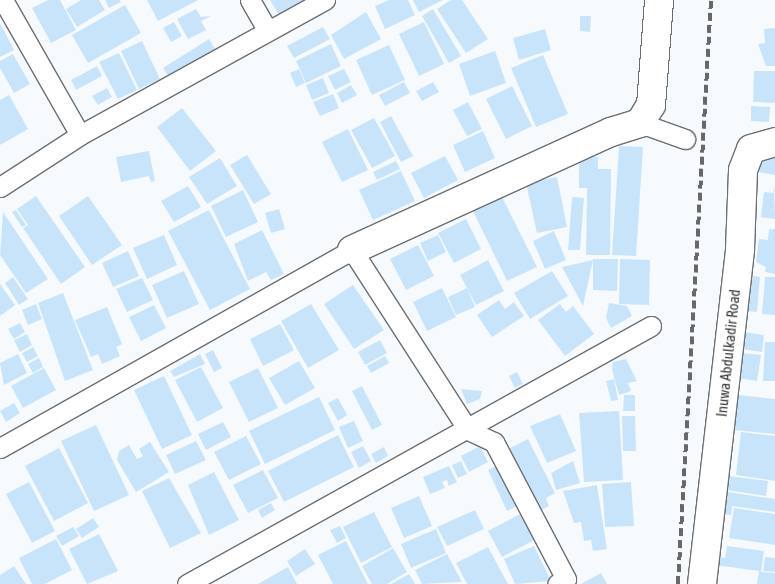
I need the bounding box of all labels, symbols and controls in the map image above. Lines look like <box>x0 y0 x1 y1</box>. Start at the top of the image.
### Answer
street label: Inuwa Abdulkadir Road <box>712 288 744 418</box>

